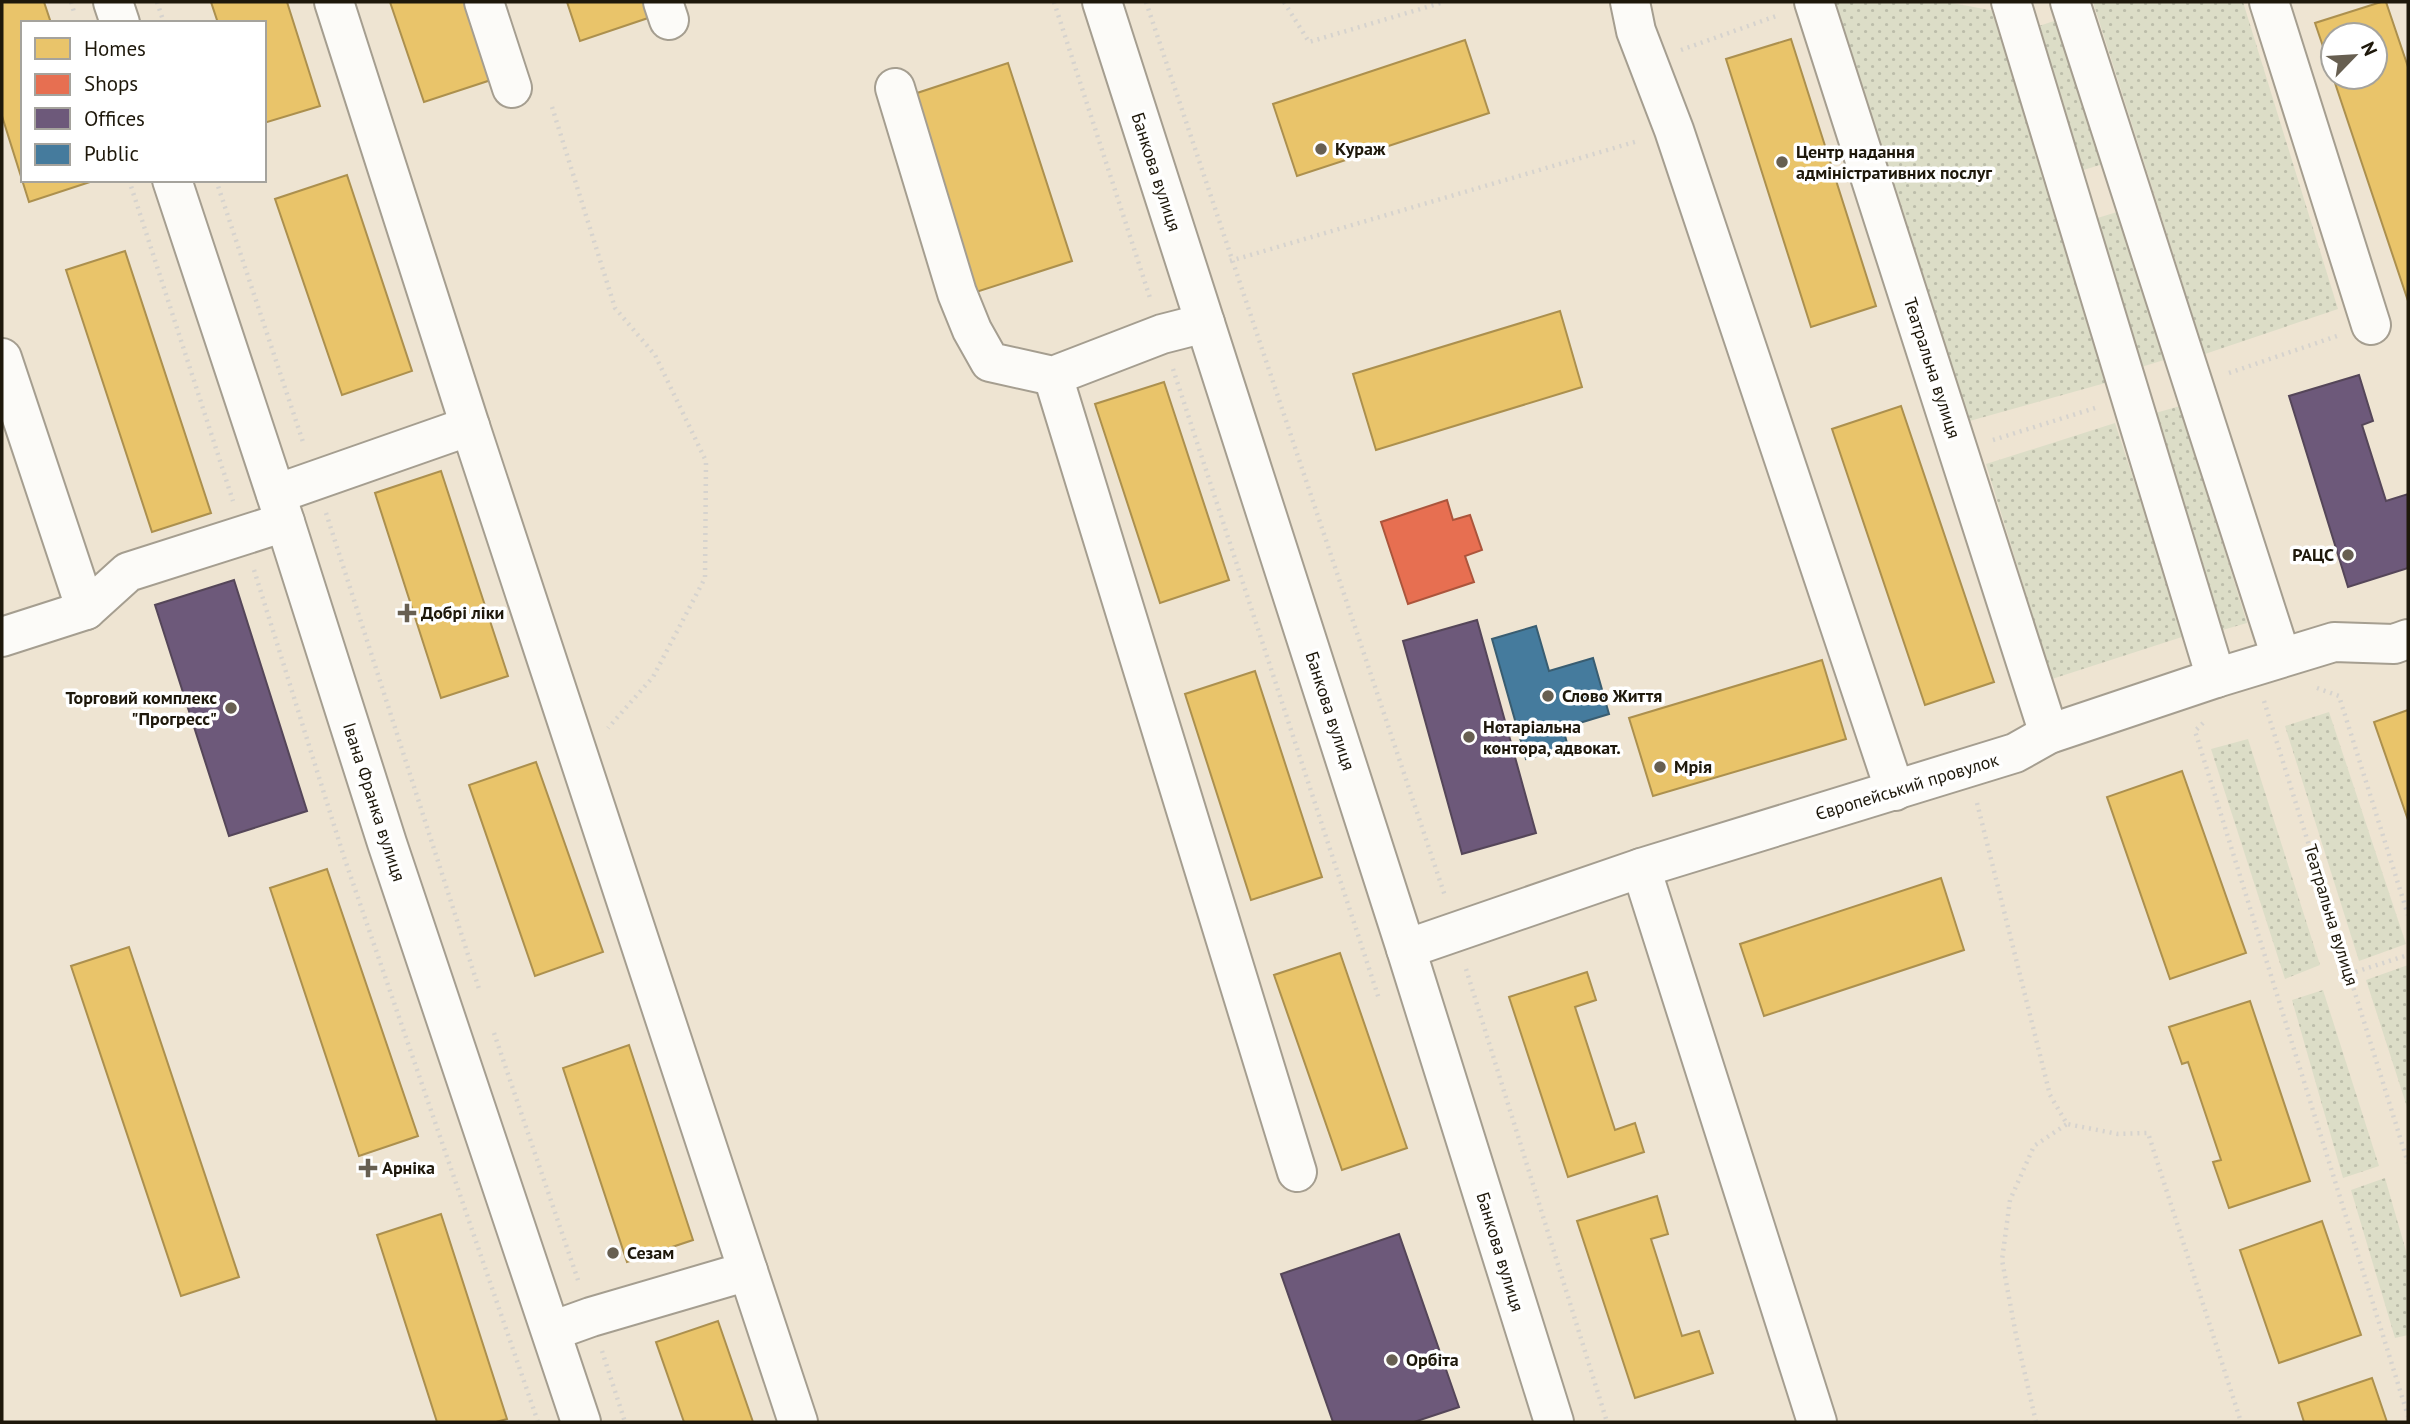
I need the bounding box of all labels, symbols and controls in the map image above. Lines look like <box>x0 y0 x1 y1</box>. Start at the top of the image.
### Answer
legend <box>21 21 266 182</box>
north arrow <box>2319 21 2389 91</box>
text: Homes <box>84 35 146 62</box>
text: N <box>2356 38 2383 60</box>
text: Shops <box>84 70 138 97</box>
text: Offices <box>84 105 145 132</box>
street label: Банкова вулиця <box>1126 109 1187 234</box>
place label: Кураж <box>1335 137 1386 160</box>
text: Public <box>84 140 139 167</box>
place label: Центр надання адміністративних послуг <box>1796 140 1992 184</box>
marker: Кураж <box>1313 141 1329 157</box>
marker: Центр надання адміністративних послуг <box>1774 154 1790 170</box>
street label: Театральна вулиця <box>1899 294 1966 441</box>
place label: РАЦС <box>2292 543 2334 566</box>
marker: РАЦС <box>2340 547 2356 563</box>
place label: Добрі ліки <box>421 601 504 624</box>
marker: Добрі ліки <box>399 605 415 621</box>
street label: Банкова вулиця <box>1300 648 1361 773</box>
place label: Слово Життя <box>1562 684 1662 707</box>
place label: Торговий комплекс "Прогресс" <box>66 686 217 730</box>
marker: Слово Життя <box>1540 688 1556 704</box>
marker: Торговий комплекс "Прогресс" <box>223 700 239 716</box>
place label: Нотаріальна контора, адвокат. <box>1483 715 1621 759</box>
street label: Івана Франка вулиця <box>338 719 411 884</box>
marker: Нотаріальна контора, адвокат. <box>1461 729 1477 745</box>
street label: Європейський провулок <box>1812 748 2002 825</box>
place label: Мрія <box>1674 755 1712 778</box>
marker: Мрія <box>1652 759 1668 775</box>
street label: Театральна вулиця <box>2299 841 2364 988</box>
place label: Арніка <box>382 1156 435 1179</box>
marker: Арніка <box>360 1160 376 1176</box>
street label: Банкова вулиця <box>1471 1189 1530 1314</box>
place label: Сезам <box>627 1241 674 1264</box>
marker: Сезам <box>605 1245 621 1261</box>
place label: Орбіта <box>1406 1348 1459 1371</box>
marker: Орбіта <box>1384 1352 1400 1368</box>

